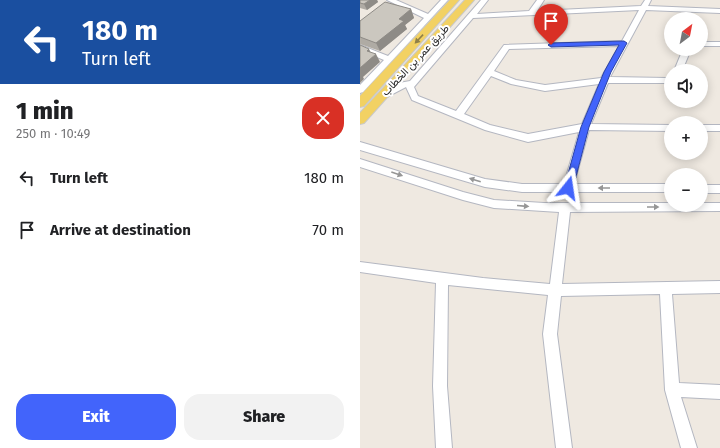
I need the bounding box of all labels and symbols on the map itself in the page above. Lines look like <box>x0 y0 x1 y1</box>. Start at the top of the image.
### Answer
pin <box>534 4 568 45</box>
north arrow <box>664 12 708 56</box>
street label: طريق عمر بن الخطاب <box>379 22 452 99</box>
one-way arrow <box>415 34 424 44</box>
position arrow <box>547 167 589 209</box>
one-way arrow <box>392 171 404 177</box>
one-way arrow <box>468 177 480 183</box>
one-way arrow <box>597 185 610 191</box>
one-way arrow <box>517 203 529 210</box>
one-way arrow <box>647 204 660 210</box>

